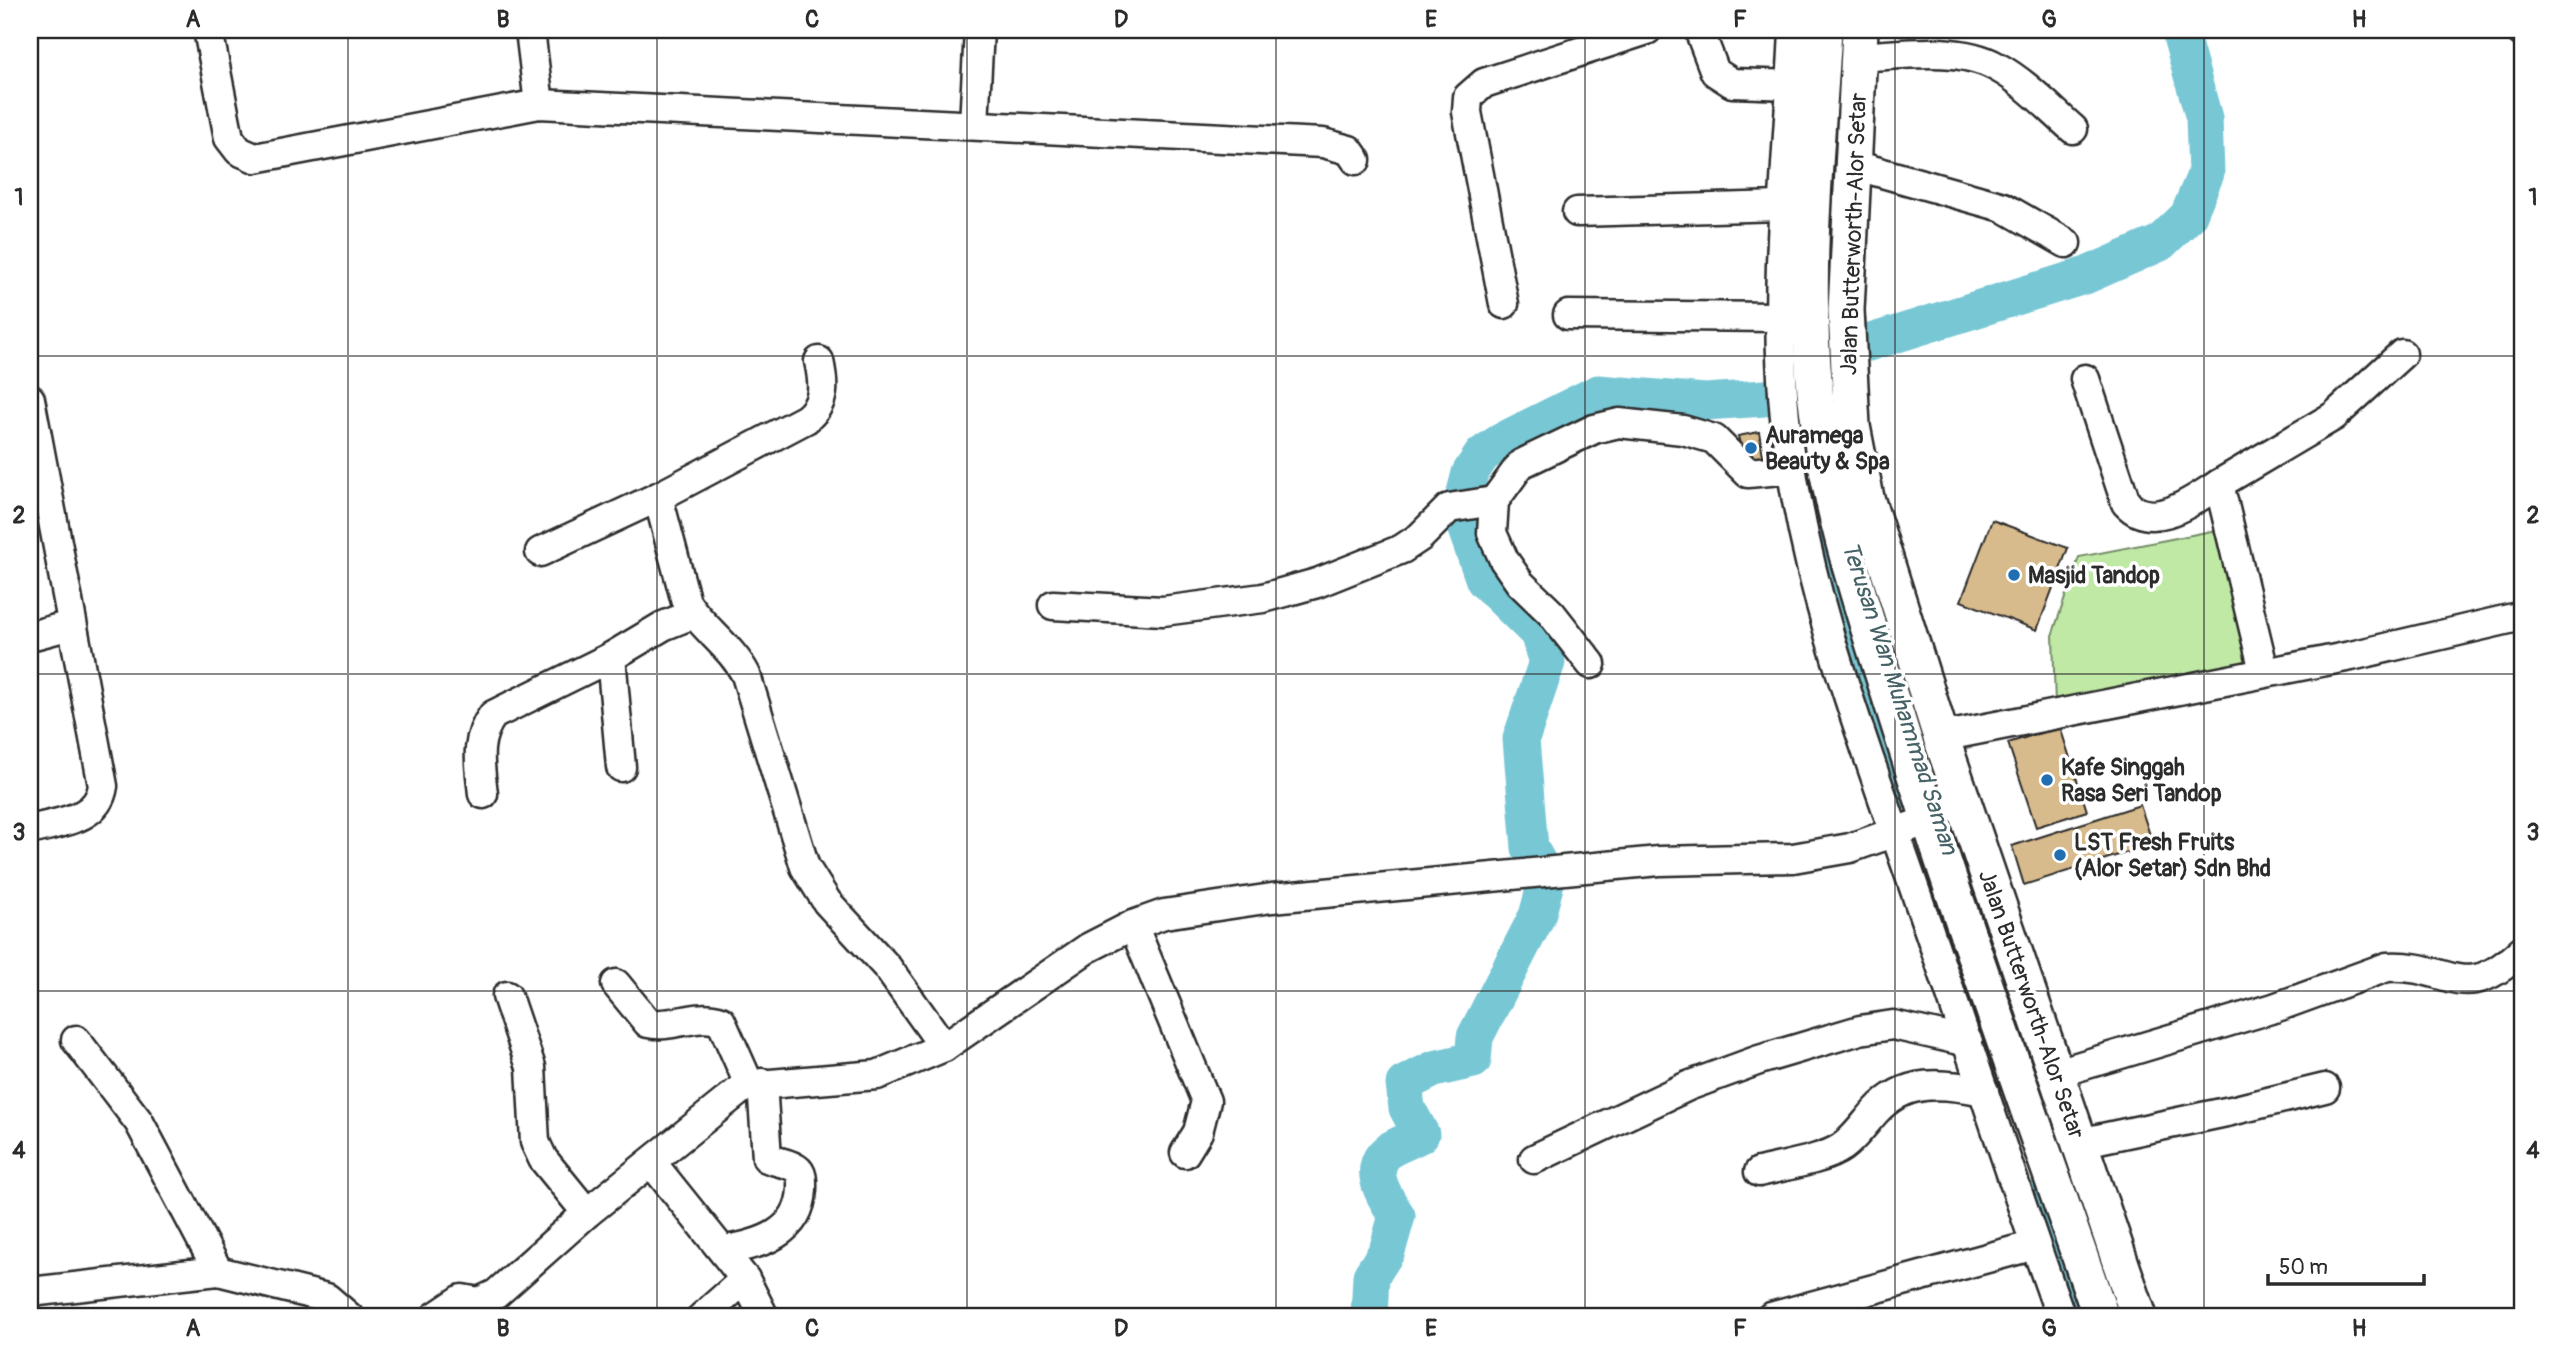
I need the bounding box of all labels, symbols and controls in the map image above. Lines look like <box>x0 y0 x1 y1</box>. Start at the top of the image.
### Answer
text: A <box>186 5 201 34</box>
text: B <box>496 5 510 34</box>
text: C <box>805 5 819 34</box>
text: D <box>1114 5 1128 34</box>
text: E <box>1425 5 1437 34</box>
text: F <box>1733 5 1747 34</box>
text: G <box>2041 5 2057 34</box>
text: H <box>2352 5 2366 34</box>
street label: Jalan Butterworth-Alor Setar <box>1834 92 1873 376</box>
text: 1 <box>15 183 24 212</box>
text: 1 <box>2529 183 2538 212</box>
place label: Auramega Beauty & Spa <box>1765 421 1890 476</box>
marker: Auramega Beauty & Spa <box>1743 440 1759 456</box>
text: 2 <box>13 501 26 530</box>
text: 2 <box>2527 501 2540 530</box>
water label: Terusan Wan Muhammad Saman <box>1835 538 1964 859</box>
place label: Masjid Tandop <box>2028 561 2160 590</box>
marker: Masjid Tandop <box>2006 567 2022 583</box>
place label: Kafe Singgah Rasa Seri Tandop <box>2061 753 2222 808</box>
marker: Kafe Singgah Rasa Seri Tandop <box>2039 772 2055 788</box>
text: 3 <box>13 818 25 847</box>
text: 3 <box>2527 818 2539 847</box>
place label: LST Fresh Fruits (Alor Setar) Sdn Bhd <box>2074 828 2271 883</box>
marker: LST Fresh Fruits (Alor Setar) Sdn Bhd <box>2052 847 2068 863</box>
street label: Jalan Butterworth-Alor Setar <box>1972 866 2091 1143</box>
text: 4 <box>12 1136 26 1165</box>
text: 4 <box>2526 1136 2540 1165</box>
scale bar <box>2268 1242 2424 1286</box>
text: 50 m <box>2279 1254 2328 1281</box>
text: A <box>186 1314 201 1343</box>
text: B <box>496 1314 510 1343</box>
text: C <box>805 1314 819 1343</box>
text: D <box>1114 1314 1128 1343</box>
text: E <box>1425 1314 1437 1343</box>
text: F <box>1733 1314 1747 1343</box>
text: G <box>2041 1314 2057 1343</box>
text: H <box>2352 1314 2366 1343</box>

